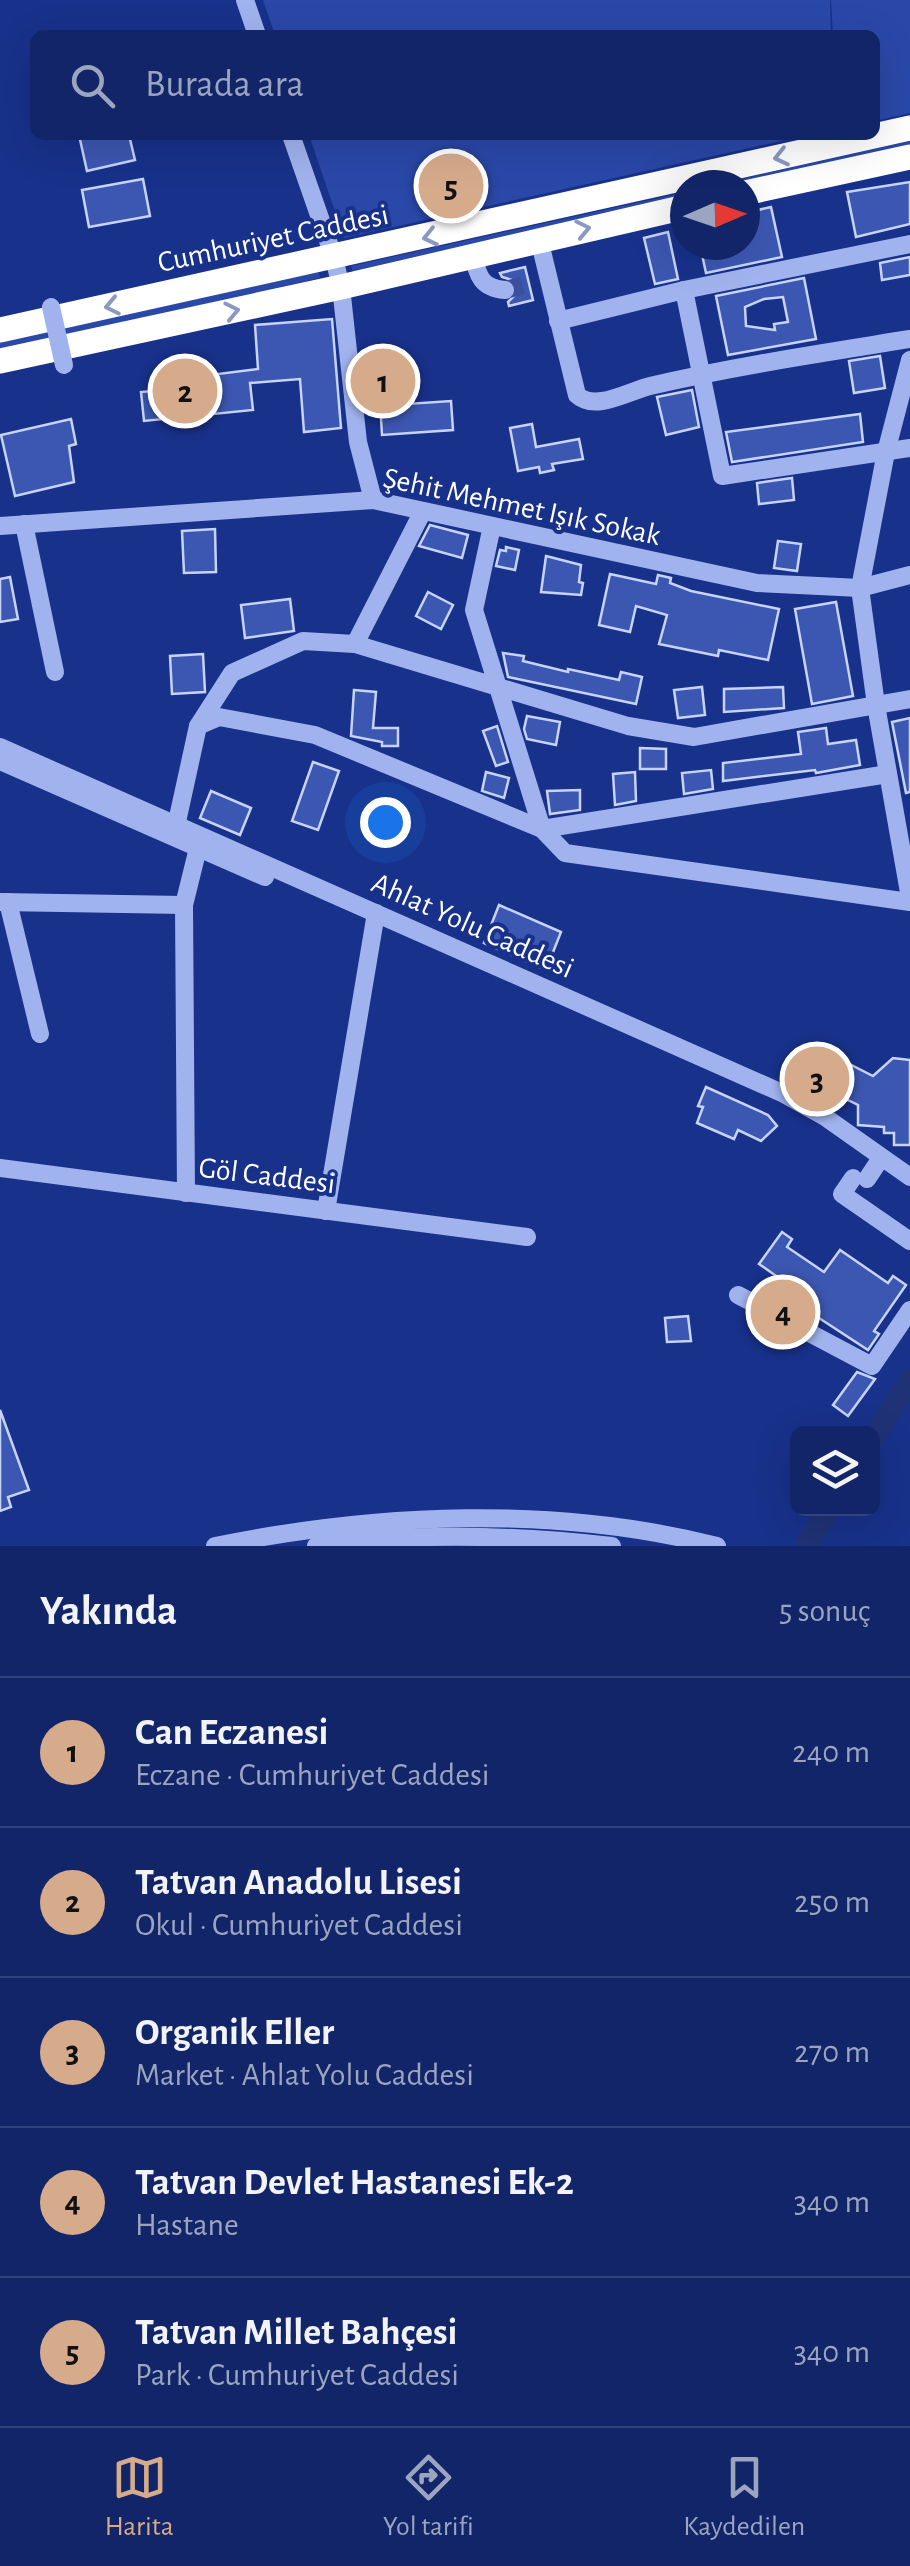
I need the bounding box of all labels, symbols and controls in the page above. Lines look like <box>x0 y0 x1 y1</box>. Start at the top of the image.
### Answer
search box <box>30 30 880 140</box>
icon: search <box>65 58 120 113</box>
text: Burada ara <box>145 66 304 104</box>
one-way arrow <box>773 145 790 166</box>
pin: 5 <box>418 148 484 224</box>
north arrow <box>670 170 760 260</box>
street label: Cumhuriyet Caddesi <box>155 200 391 278</box>
one-way arrow <box>574 220 591 241</box>
one-way arrow <box>422 225 439 246</box>
one-way arrow <box>104 294 121 315</box>
one-way arrow <box>223 302 240 323</box>
pin: 1 <box>350 344 416 418</box>
pin: 2 <box>152 354 218 428</box>
street label: Şehit Mehmet Işık Sokak <box>380 463 663 551</box>
your location <box>360 797 411 848</box>
street label: Ahlat Yolu Caddesi <box>367 868 578 984</box>
pin: 3 <box>784 1042 850 1116</box>
street label: Göl Caddesi <box>197 1153 337 1199</box>
pin: 4 <box>750 1274 816 1350</box>
map controls <box>790 1426 880 1516</box>
button: layers <box>790 1426 880 1516</box>
text: Yakında <box>40 1590 177 1632</box>
text: 5 sonuç <box>779 1595 870 1627</box>
text: Can Eczanesi <box>135 1714 329 1752</box>
text: 1 <box>67 1736 78 1768</box>
text: 240 m <box>792 1736 870 1768</box>
text: Eczane · Cumhuriyet Caddesi <box>135 1759 490 1791</box>
text: Tatvan Anadolu Lisesi <box>135 1864 462 1902</box>
text: 2 <box>65 1886 80 1918</box>
text: 250 m <box>794 1886 870 1918</box>
text: Okul · Cumhuriyet Caddesi <box>135 1909 463 1941</box>
text: Organik Eller <box>135 2014 334 2052</box>
text: 3 <box>66 2036 79 2068</box>
text: 270 m <box>794 2036 870 2068</box>
text: Market · Ahlat Yolu Caddesi <box>135 2059 474 2091</box>
text: Tatvan Devlet Hastanesi Ek-2 <box>135 2164 574 2202</box>
text: 4 <box>64 2186 81 2218</box>
text: 340 m <box>794 2186 870 2218</box>
text: Hastane <box>135 2209 239 2241</box>
text: Tatvan Millet Bahçesi <box>135 2314 457 2352</box>
text: 5 <box>66 2336 79 2368</box>
text: 340 m <box>794 2336 870 2368</box>
text: Park · Cumhuriyet Caddesi <box>135 2359 459 2391</box>
tab: Harita <box>105 2450 174 2544</box>
tab: Yol tarifi <box>383 2450 474 2544</box>
tab: Kaydedilen <box>683 2450 805 2544</box>

